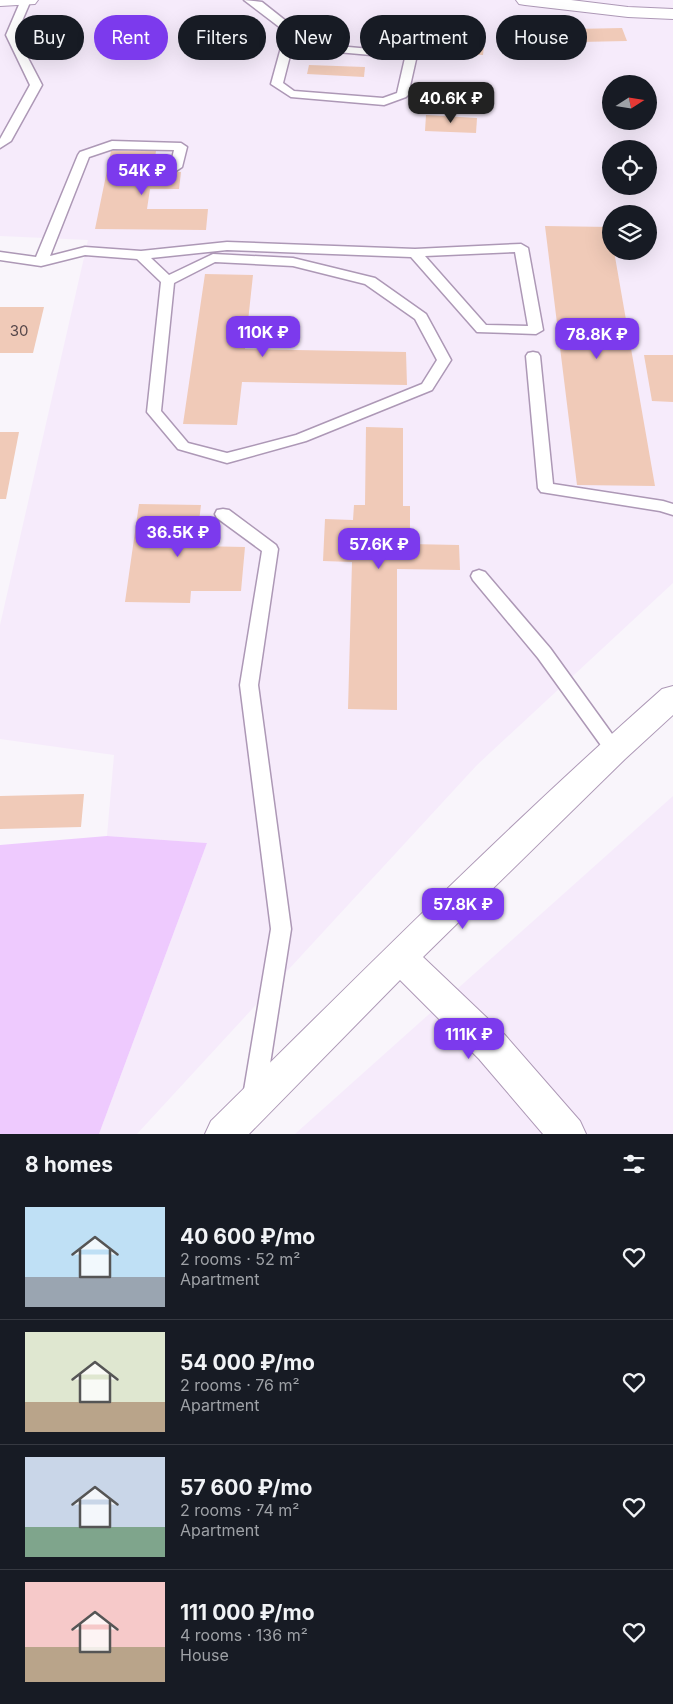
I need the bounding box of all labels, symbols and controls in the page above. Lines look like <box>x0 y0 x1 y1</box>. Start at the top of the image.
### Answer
chip: Buy <box>15 15 84 60</box>
chip: Rent <box>94 15 168 60</box>
chip: Filters <box>178 15 266 60</box>
chip: New <box>276 15 350 60</box>
chip: Apartment <box>360 15 486 60</box>
chip: House <box>496 15 587 60</box>
north arrow <box>602 75 658 130</box>
map controls <box>602 75 657 260</box>
pin: 40.6K ₽ <box>405 82 497 124</box>
text: 40.6K ₽ <box>419 88 483 108</box>
button: locate <box>602 140 657 195</box>
pin: 54K ₽ <box>107 154 177 196</box>
text: 54K ₽ <box>118 160 166 180</box>
button: layers <box>602 205 657 260</box>
pin: 110K ₽ <box>222 316 304 358</box>
pin: 78.8K ₽ <box>551 318 643 360</box>
house number: 30 <box>10 321 28 340</box>
text: 110K ₽ <box>237 322 289 342</box>
text: 78.8K ₽ <box>566 324 628 344</box>
pin: 36.5K ₽ <box>132 516 224 558</box>
text: 36.5K ₽ <box>147 522 209 542</box>
pin: 57.6K ₽ <box>333 528 425 570</box>
text: 57.6K ₽ <box>349 534 409 554</box>
pin: 57.8K ₽ <box>417 888 509 930</box>
text: 57.8K ₽ <box>433 894 493 914</box>
pin: 111K ₽ <box>428 1018 510 1060</box>
text: 111K ₽ <box>445 1024 493 1044</box>
icon: filters <box>620 1150 648 1178</box>
text: 8 homes <box>25 1152 113 1177</box>
text: 40 600 ₽/mo <box>180 1224 315 1249</box>
icon: home <box>65 1227 125 1287</box>
icon: heart <box>620 1243 648 1271</box>
text: 2 rooms · 52 m² <box>180 1249 300 1269</box>
text: Apartment <box>180 1269 260 1289</box>
text: 54 000 ₽/mo <box>180 1350 315 1375</box>
icon: home <box>65 1352 125 1412</box>
icon: heart <box>620 1368 648 1396</box>
text: 2 rooms · 76 m² <box>180 1375 300 1395</box>
text: Apartment <box>180 1395 260 1415</box>
text: 57 600 ₽/mo <box>180 1475 312 1500</box>
icon: home <box>65 1477 125 1537</box>
icon: heart <box>620 1493 648 1521</box>
text: 2 rooms · 74 m² <box>180 1500 299 1520</box>
text: Apartment <box>180 1520 260 1540</box>
text: 111 000 ₽/mo <box>180 1600 315 1625</box>
icon: home <box>65 1602 125 1662</box>
icon: heart <box>620 1618 648 1646</box>
text: 4 rooms · 136 m² <box>180 1625 308 1645</box>
text: House <box>180 1645 229 1665</box>

